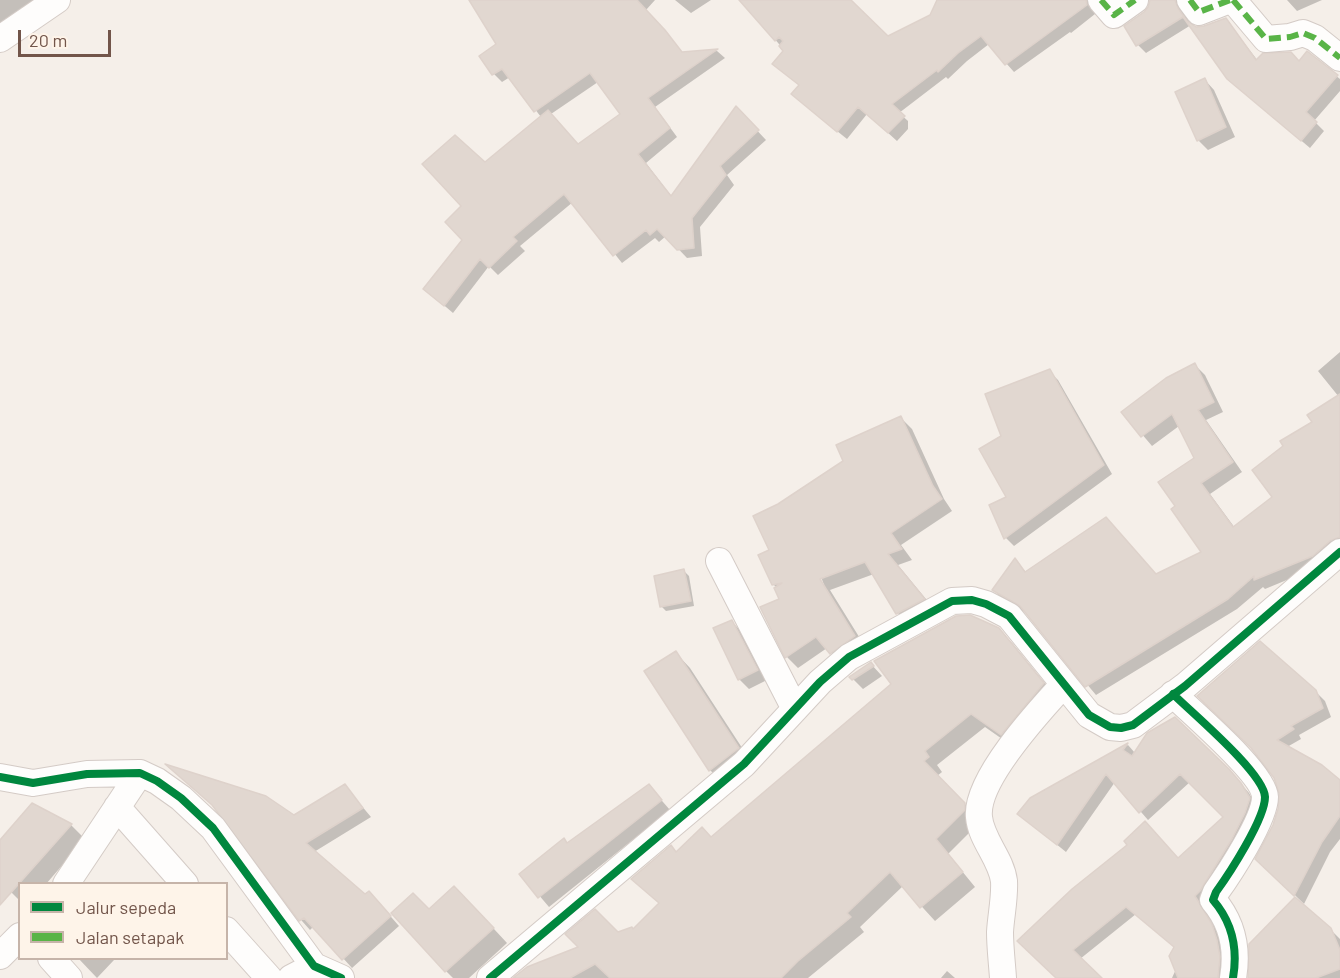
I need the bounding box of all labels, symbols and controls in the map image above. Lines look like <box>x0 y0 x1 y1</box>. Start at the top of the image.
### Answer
scale bar <box>21 18 114 56</box>
text: 20 m <box>29 29 67 51</box>
legend <box>18 882 228 960</box>
text: Jalur sepeda <box>76 896 176 918</box>
text: Jalan setapak <box>76 926 184 948</box>

